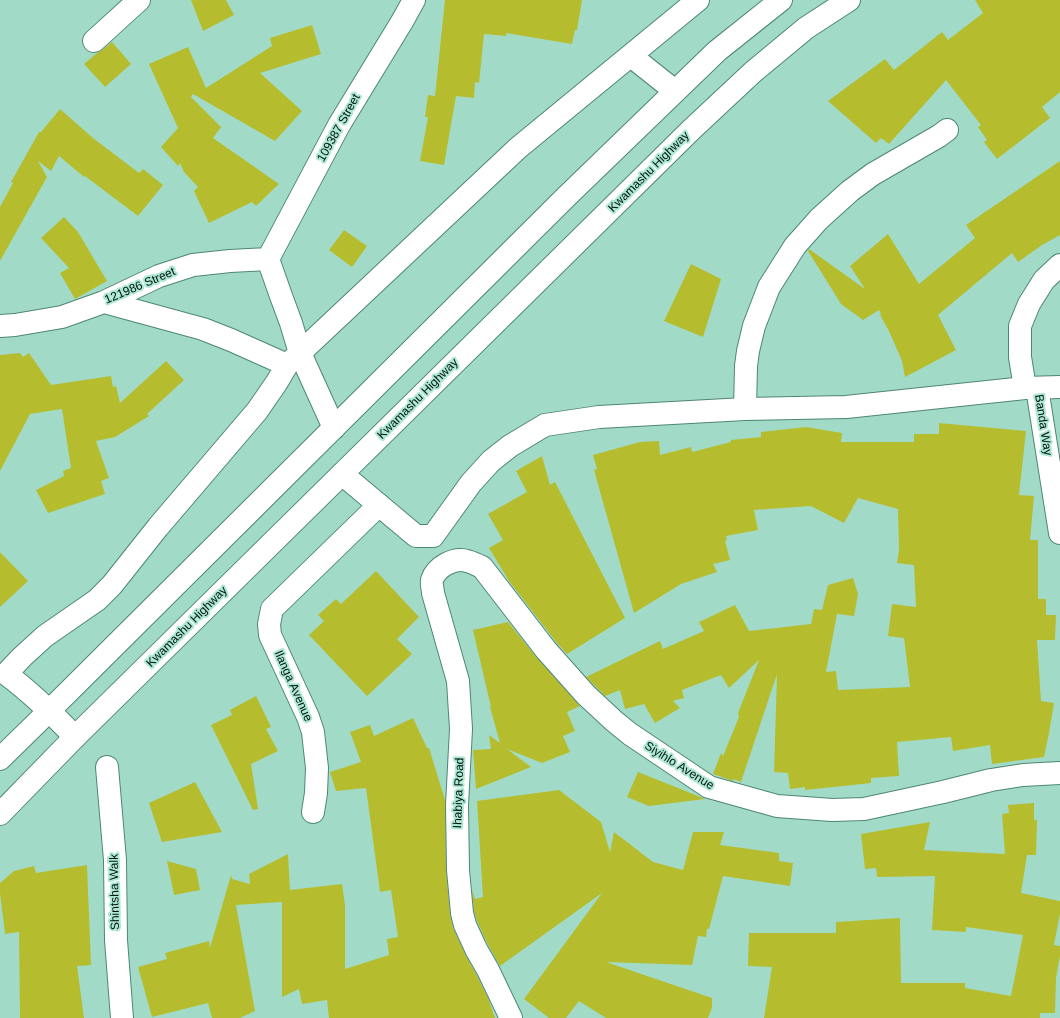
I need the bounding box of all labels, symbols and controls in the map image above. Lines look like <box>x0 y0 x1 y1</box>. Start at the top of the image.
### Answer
street label: 109387 Street <box>314 92 364 164</box>
street label: Kwamashu Highway <box>605 128 693 216</box>
street label: 121986 Street <box>102 265 178 307</box>
street label: Kwamashu Highway <box>374 355 462 443</box>
street label: Banda Way <box>1031 393 1055 457</box>
street label: Kwamashu Highway <box>143 583 231 671</box>
street label: Ilanga Avenue <box>271 648 315 724</box>
street label: Siyihlo Avenue <box>642 739 716 793</box>
street label: Ihabiya Road <box>451 757 467 829</box>
street label: Shintsha Walk <box>107 854 123 930</box>

